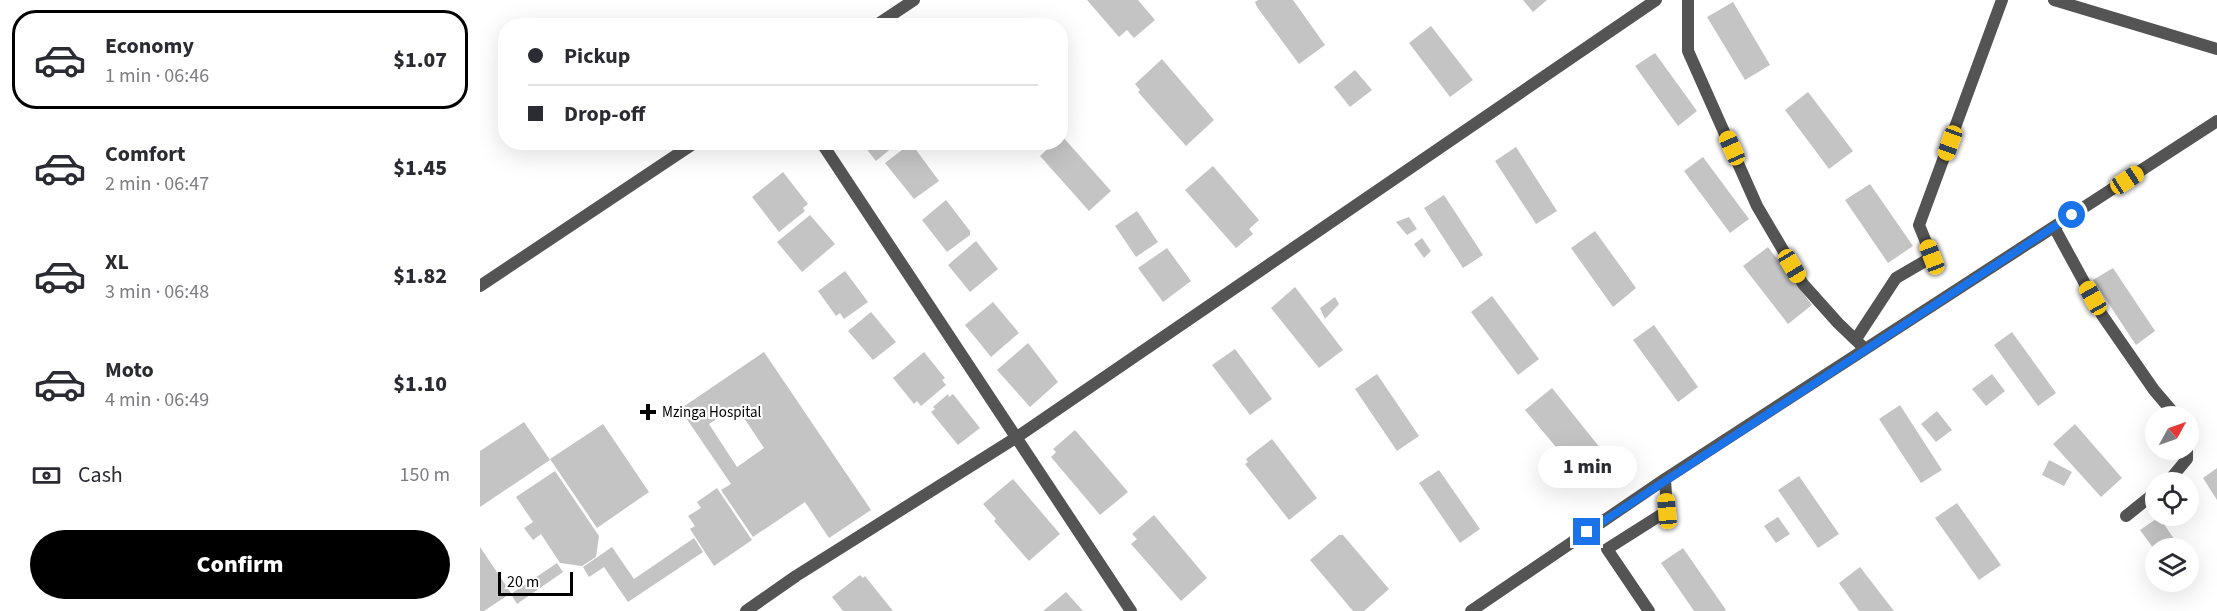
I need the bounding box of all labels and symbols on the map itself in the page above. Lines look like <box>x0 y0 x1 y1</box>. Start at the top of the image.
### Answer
car <box>1935 123 1965 163</box>
car <box>1716 128 1748 168</box>
car <box>2107 163 2147 197</box>
route start <box>2058 201 2085 228</box>
car <box>1917 237 1947 277</box>
car <box>1775 246 1809 286</box>
car <box>2076 278 2110 318</box>
place label: Mzinga Hospital <box>662 402 762 423</box>
marker: Mzinga Hospital <box>639 403 657 421</box>
north arrow <box>2145 406 2199 460</box>
callout: 1 min <box>1538 445 1636 487</box>
car <box>1656 492 1678 530</box>
route end <box>1573 518 1600 545</box>
scale bar <box>498 569 573 596</box>

